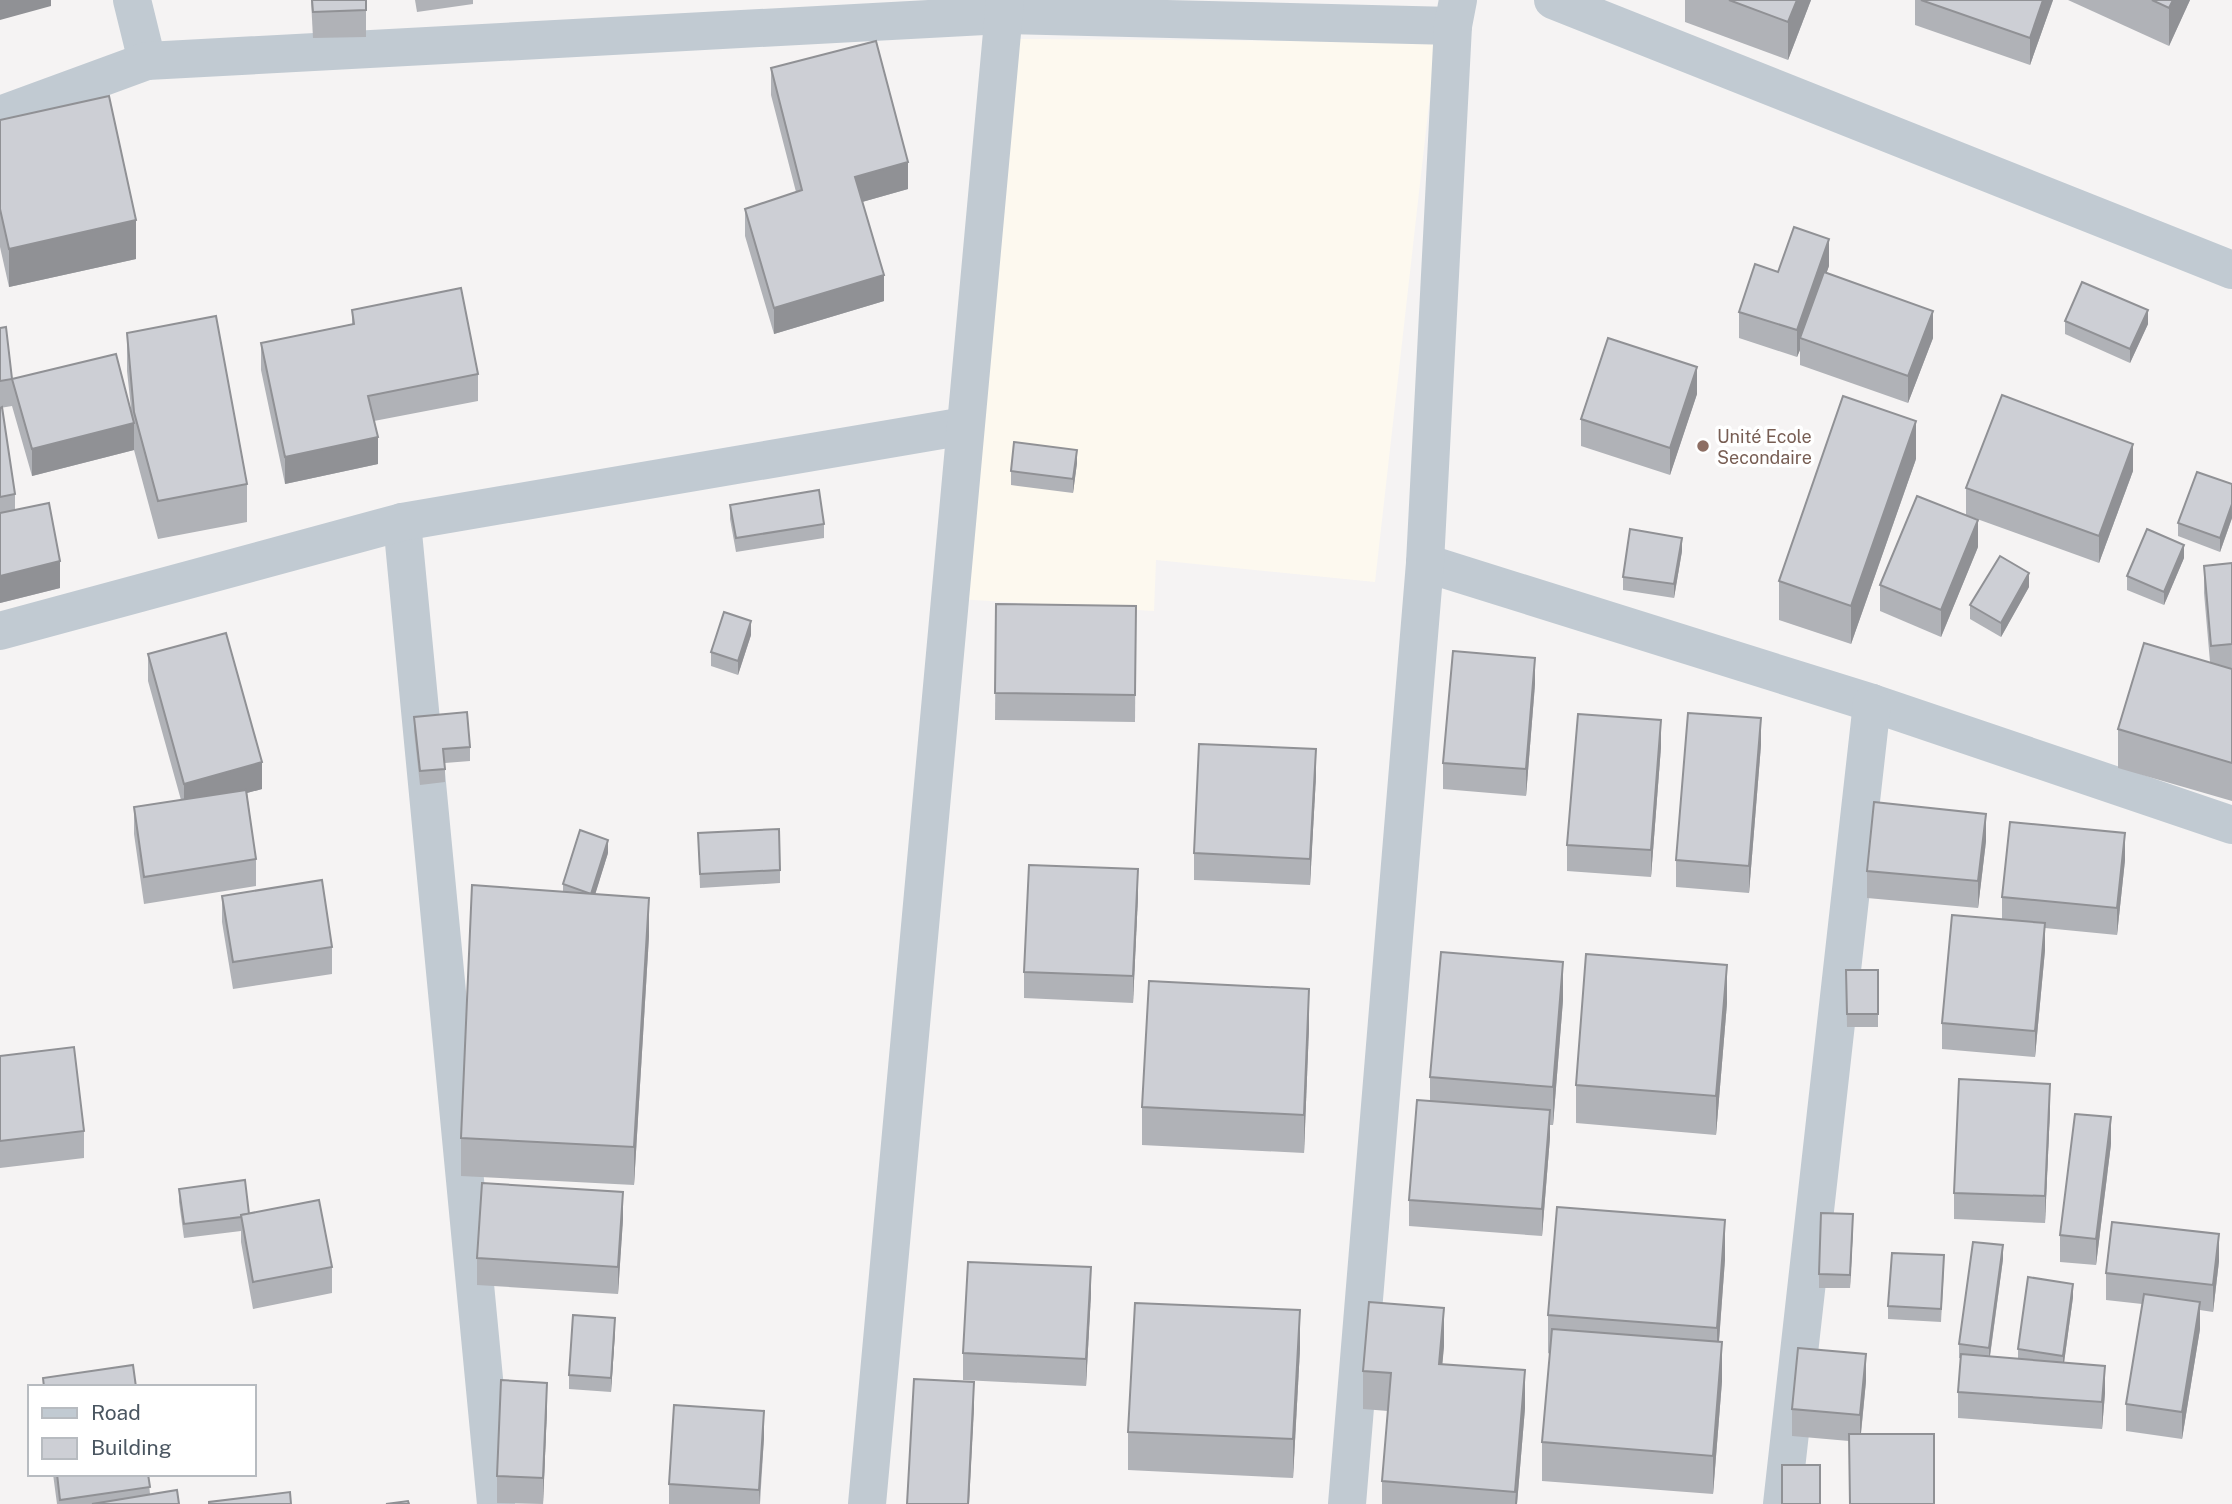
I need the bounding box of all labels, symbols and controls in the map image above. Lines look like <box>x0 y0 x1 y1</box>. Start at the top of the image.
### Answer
place label: Unité Ecole Secondaire <box>1717 426 1812 468</box>
marker: Unité Ecole Secondaire <box>1695 438 1711 454</box>
legend <box>28 1385 256 1476</box>
text: Road <box>91 1400 141 1425</box>
text: Building <box>91 1435 172 1460</box>

